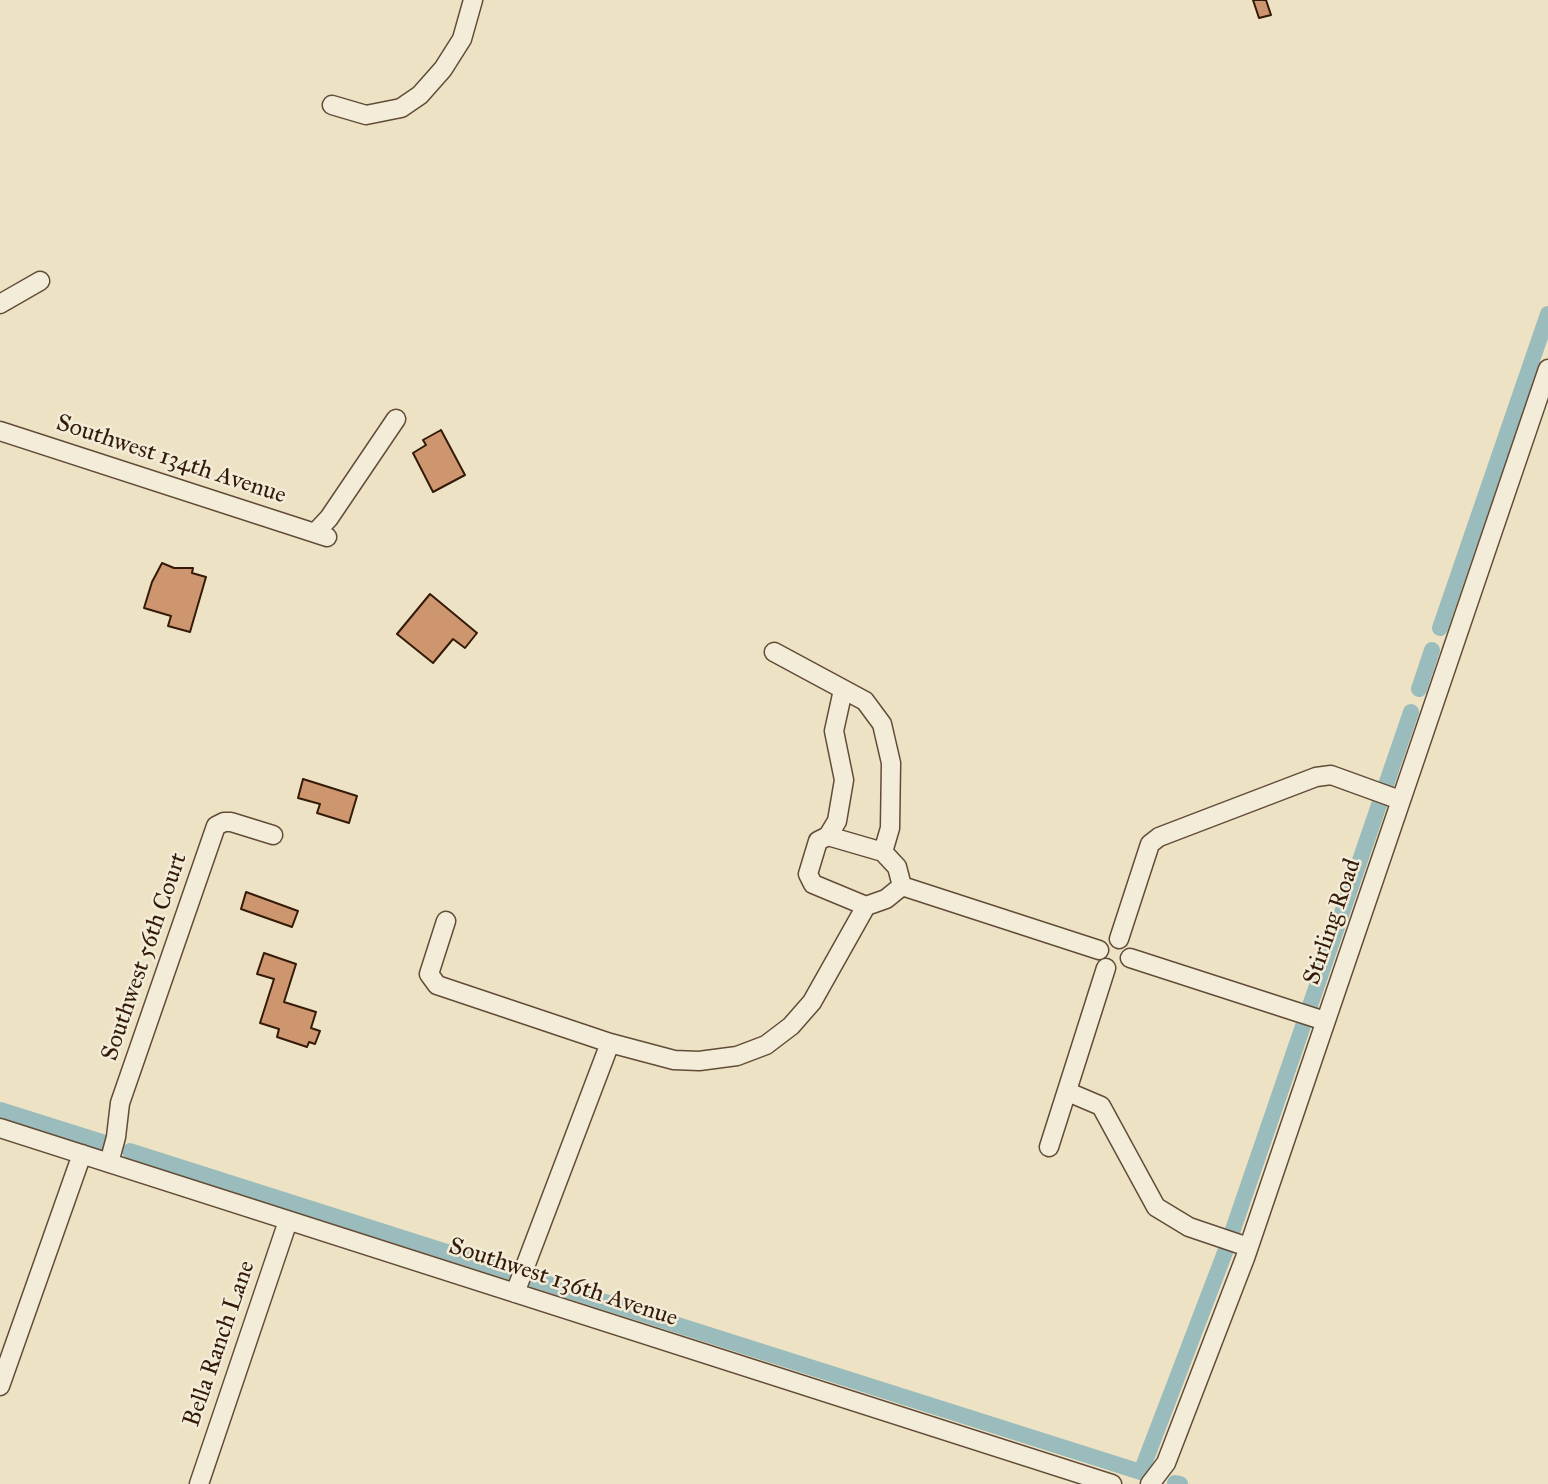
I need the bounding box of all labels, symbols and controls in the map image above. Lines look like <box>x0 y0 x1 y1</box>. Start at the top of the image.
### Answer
street label: Southwest 134th Avenue <box>52 409 290 511</box>
street label: Southwest 56th Court <box>96 849 194 1065</box>
street label: Stirling Road <box>1298 855 1368 989</box>
street label: Southwest 136th Avenue <box>445 1232 681 1334</box>
street label: Bella Ranch Lane <box>178 1257 262 1431</box>

